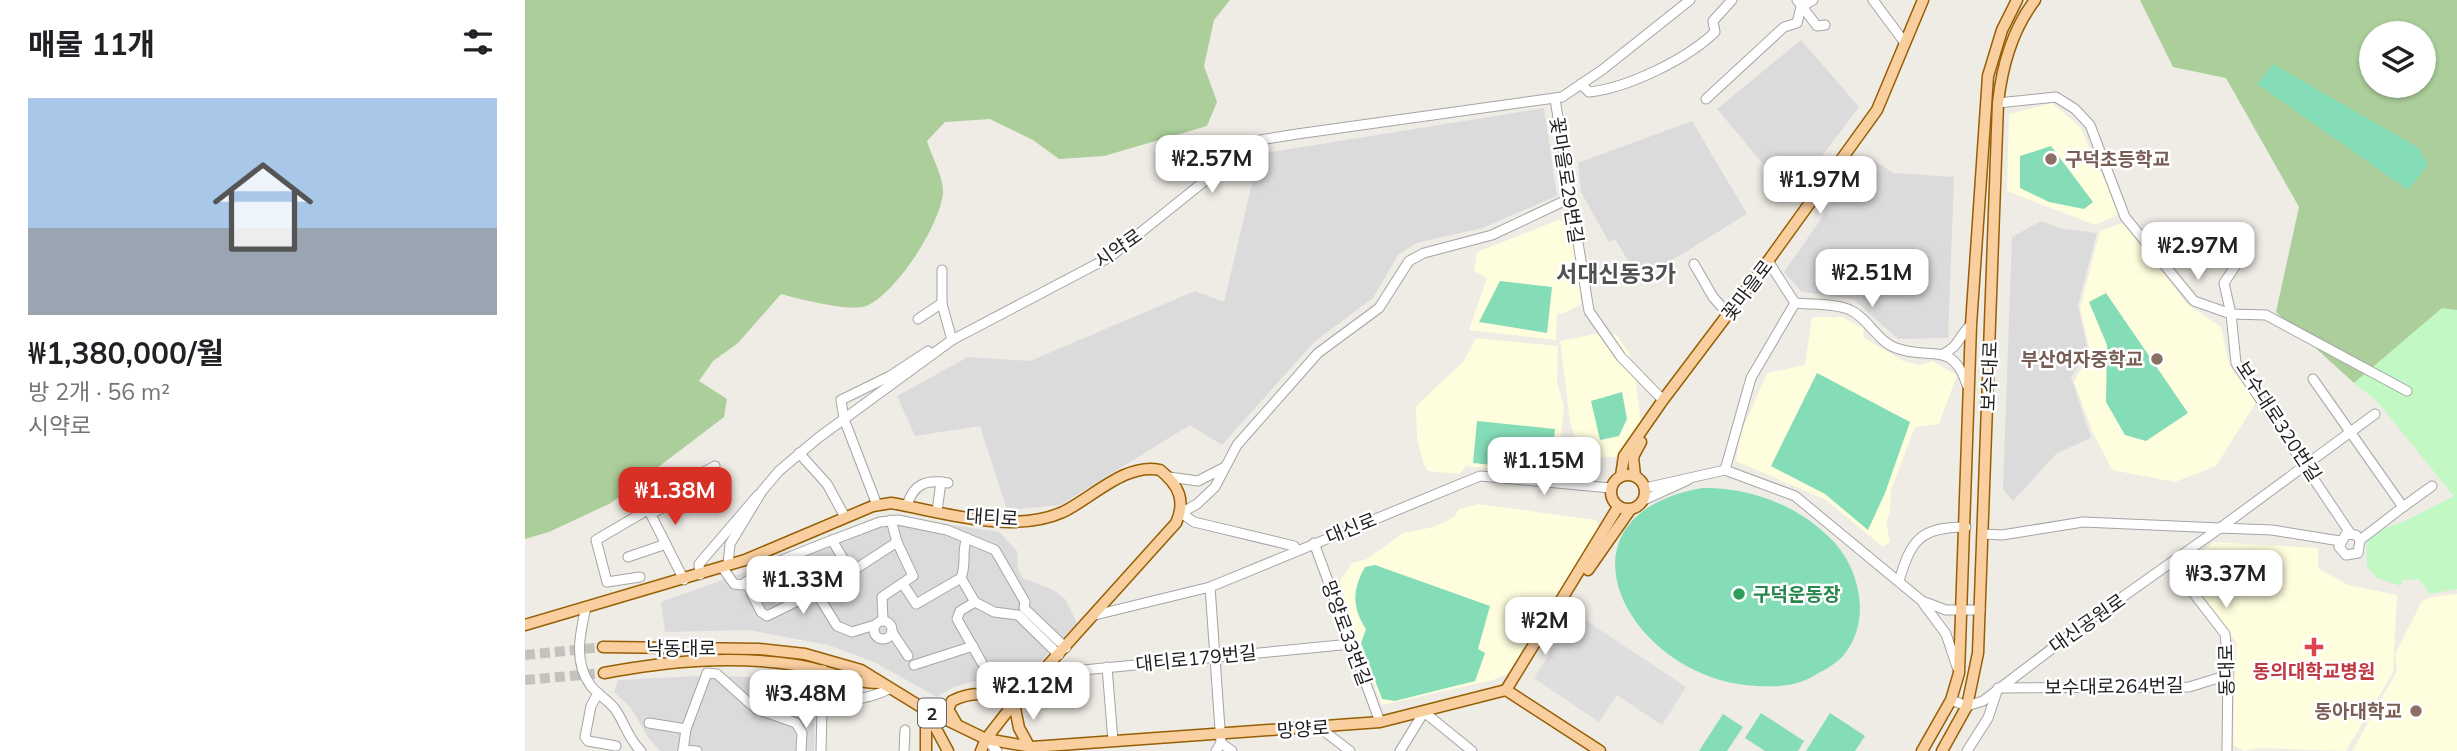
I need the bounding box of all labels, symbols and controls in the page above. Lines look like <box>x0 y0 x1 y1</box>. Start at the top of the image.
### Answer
map controls <box>2359 21 2436 98</box>
button: layers <box>2359 21 2436 98</box>
icon: filters <box>459 23 497 61</box>
text: 매물 11개 <box>28 25 155 63</box>
street label: 꽃마을로29번길 <box>1545 115 1589 245</box>
pin: ₩2.57M <box>1155 136 1269 195</box>
text: ₩2.57M <box>1172 143 1252 172</box>
icon: home <box>200 144 326 270</box>
place label: 구덕초등학교 <box>2065 147 2170 171</box>
marker: 구덕초등학교 <box>2043 151 2059 167</box>
pin: ₩1.97M <box>1763 156 1877 216</box>
text: ₩1.97M <box>1780 164 1860 193</box>
pin: ₩2.97M <box>2141 222 2255 282</box>
street label: 시약로 <box>1090 223 1146 273</box>
text: ₩2.97M <box>2158 230 2238 259</box>
pin: ₩2.51M <box>1815 250 1929 309</box>
street label: 꽃마을로 <box>1716 255 1778 325</box>
text: ₩2.51M <box>1832 257 1912 286</box>
district label: 서대신동3가 <box>1556 259 1676 288</box>
text: ₩1,380,000/월 <box>28 334 224 372</box>
street label: 보수대로 <box>1976 341 2002 411</box>
place label: 부산여자중학교 <box>2021 347 2143 371</box>
marker: 부산여자중학교 <box>2149 351 2165 367</box>
street label: 보수대로320번길 <box>2231 356 2327 486</box>
text: 방 2개 · 56 m² <box>28 377 170 406</box>
text: 시약로 <box>28 411 91 440</box>
pin: ₩1.15M <box>1487 438 1601 497</box>
text: ₩1.15M <box>1504 445 1584 474</box>
pin: ₩1.38M <box>618 468 732 527</box>
text: ₩1.38M <box>635 475 715 504</box>
street label: 대티로 <box>965 503 1019 531</box>
street label: 대신로 <box>1322 507 1380 549</box>
pin: ₩3.37M <box>2169 550 2283 610</box>
pin: ₩1.33M <box>746 556 860 616</box>
text: ₩3.37M <box>2186 558 2266 587</box>
text: ₩1.33M <box>763 564 843 593</box>
street label: 망양로33번길 <box>1317 577 1377 689</box>
place label: 구덕운동장 <box>1753 582 1840 606</box>
marker: 구덕운동장 <box>1731 586 1747 602</box>
street label: 대신공원로 <box>2044 588 2130 658</box>
pin: ₩2M <box>1511 598 1579 657</box>
text: ₩2M <box>1521 605 1569 634</box>
street label: 낙동대로 <box>646 636 716 660</box>
marker: 동의대학교병원 <box>2304 637 2324 657</box>
street label: 대티로179번길 <box>1134 640 1258 676</box>
street label: 동대로 <box>2214 644 2238 696</box>
place label: 동의대학교병원 <box>2253 659 2375 683</box>
pin: ₩2.12M <box>976 662 1090 722</box>
pin: ₩3.48M <box>749 670 863 730</box>
text: ₩2.12M <box>993 670 1073 699</box>
street label: 보수대로264번길 <box>2044 673 2184 699</box>
text: ₩3.48M <box>766 678 846 707</box>
road number: 2 <box>918 698 946 728</box>
place label: 동아대학교 <box>2315 699 2402 723</box>
marker: 동아대학교 <box>2408 703 2424 719</box>
street label: 망양로 <box>1276 715 1330 743</box>

